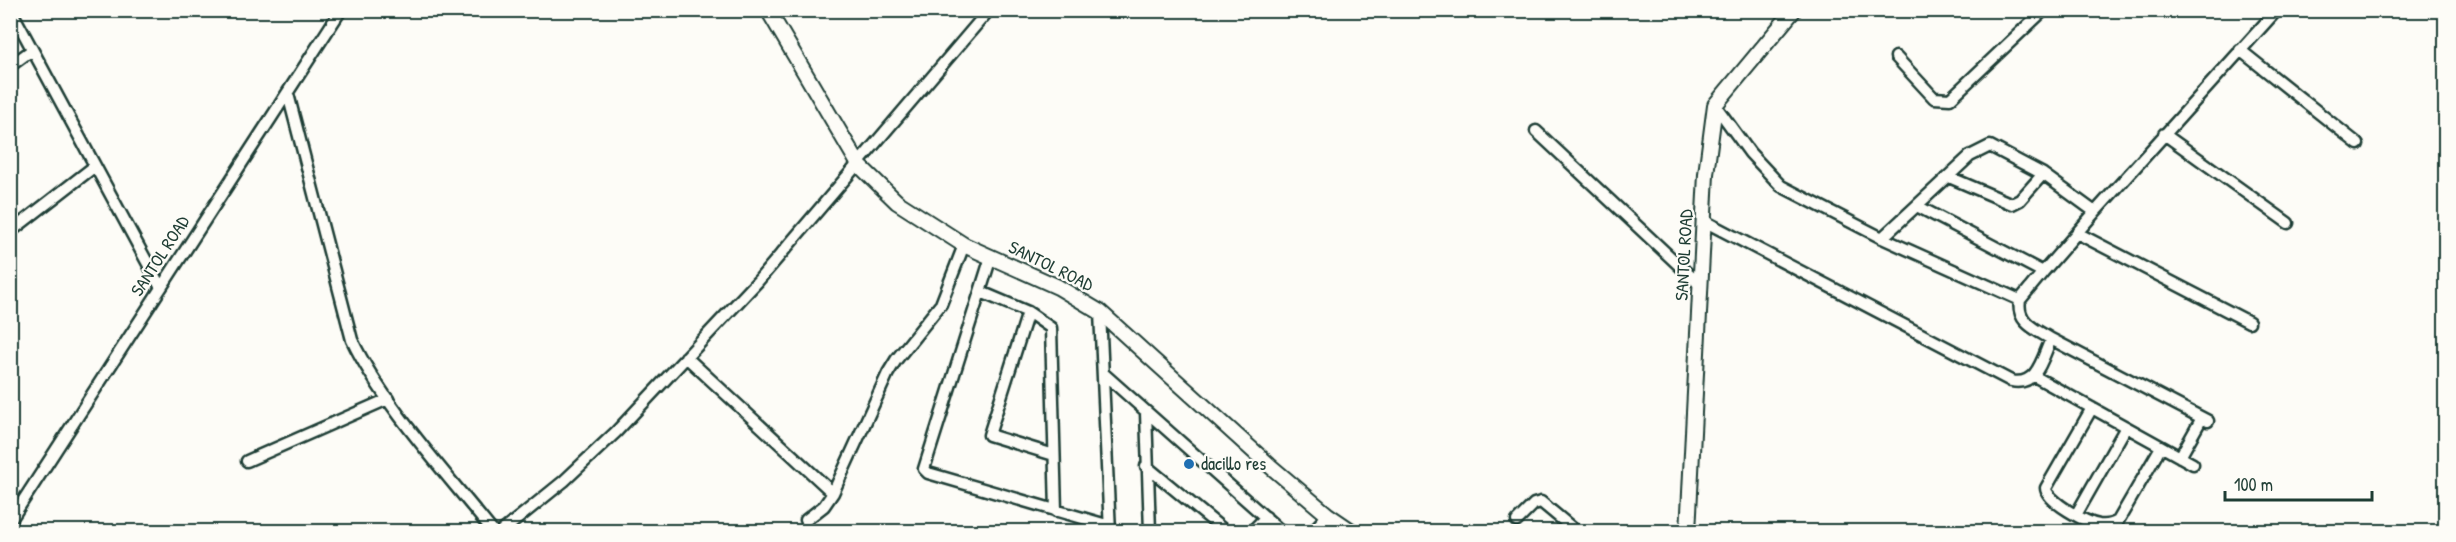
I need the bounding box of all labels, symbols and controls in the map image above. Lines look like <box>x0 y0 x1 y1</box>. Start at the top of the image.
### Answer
street label: SANTOL ROAD <box>1669 208 1698 301</box>
street label: SANTOL ROAD <box>124 210 195 301</box>
street label: SANTOL ROAD <box>1005 234 1098 297</box>
place label: dacillo res <box>1201 451 1266 476</box>
marker: dacillo res <box>1182 457 1196 471</box>
scale bar <box>2225 464 2372 502</box>
text: 100 m <box>2234 472 2273 497</box>

